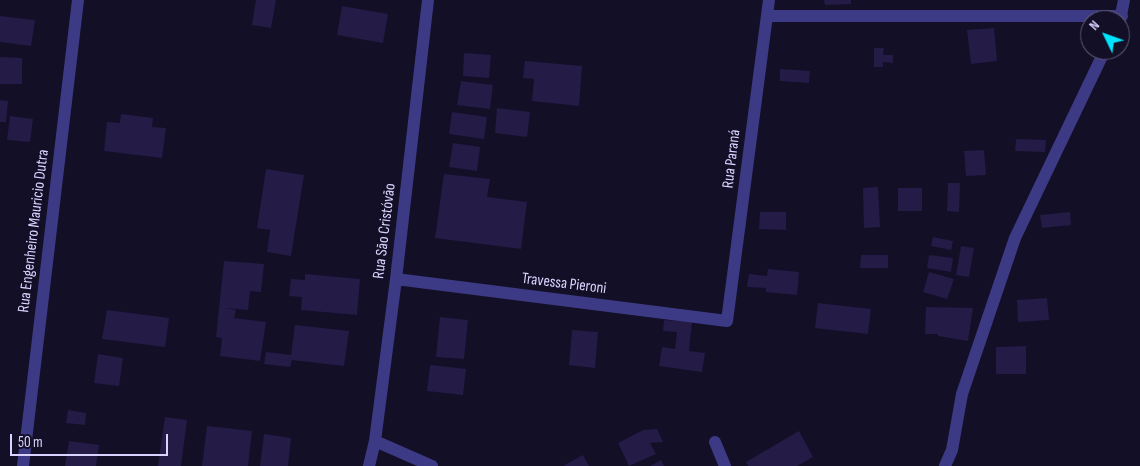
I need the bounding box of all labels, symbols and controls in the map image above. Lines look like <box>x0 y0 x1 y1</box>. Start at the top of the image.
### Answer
north arrow <box>1080 10 1130 60</box>
text: N <box>1085 17 1103 34</box>
street label: Rua Paraná <box>719 129 745 189</box>
street label: Rua Engenheiro Mauricio Dutra <box>14 148 54 314</box>
street label: Rua São Cristóvão <box>370 182 400 280</box>
street label: Travessa Pieroni <box>521 269 607 299</box>
scale bar <box>12 424 170 456</box>
text: 50 m <box>18 433 43 452</box>

